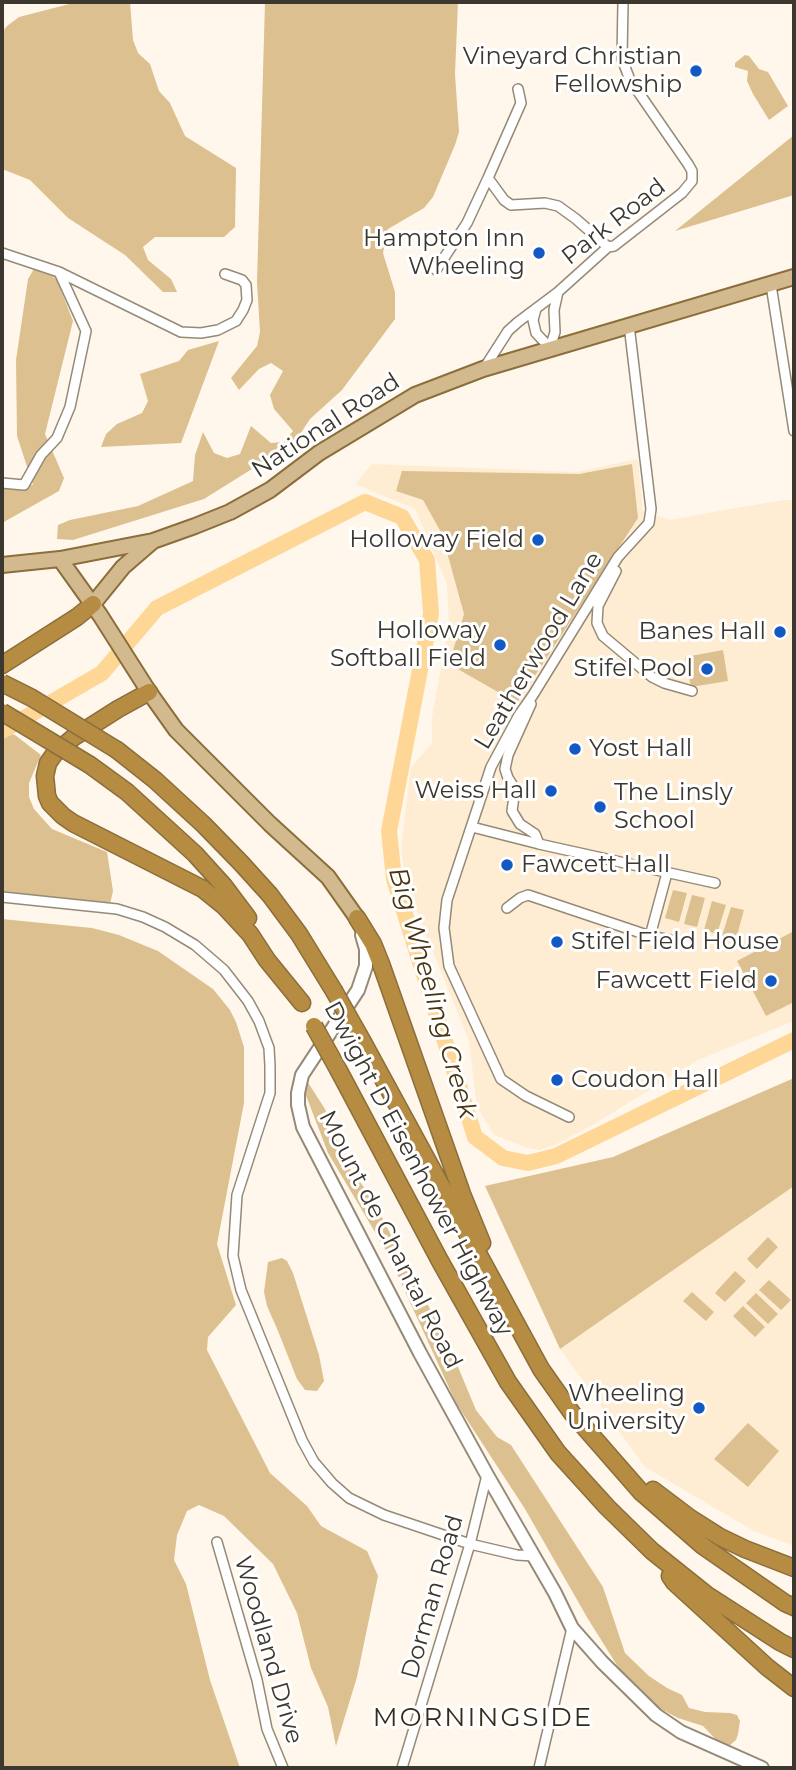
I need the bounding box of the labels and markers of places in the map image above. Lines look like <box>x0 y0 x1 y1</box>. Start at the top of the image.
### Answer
place label: Vineyard Christian Fellowship <box>463 43 682 99</box>
marker: Vineyard Christian Fellowship <box>688 63 704 79</box>
place label: Hampton Inn Wheeling <box>363 225 525 281</box>
marker: Hampton Inn Wheeling <box>531 245 547 261</box>
place label: Holloway Field <box>349 526 524 554</box>
marker: Holloway Field <box>530 532 546 548</box>
place label: Holloway Softball Field <box>330 617 486 673</box>
place label: Banes Hall <box>638 618 766 646</box>
marker: Banes Hall <box>772 624 788 640</box>
marker: Holloway Softball Field <box>492 637 508 653</box>
place label: Stifel Pool <box>573 655 693 683</box>
marker: Stifel Pool <box>699 661 715 677</box>
place label: Yost Hall <box>589 735 692 763</box>
marker: Yost Hall <box>567 741 583 757</box>
place label: Weiss Hall <box>414 777 537 805</box>
place label: The Linsly School <box>614 779 733 835</box>
marker: Weiss Hall <box>543 783 559 799</box>
marker: The Linsly School <box>592 799 608 815</box>
place label: Fawcett Hall <box>521 851 670 879</box>
marker: Fawcett Hall <box>499 857 515 873</box>
place label: Stifel Field House <box>571 928 779 956</box>
marker: Stifel Field House <box>549 934 565 950</box>
place label: Fawcett Field <box>596 967 757 995</box>
marker: Fawcett Field <box>763 973 779 989</box>
place label: Coudon Hall <box>571 1066 719 1094</box>
marker: Coudon Hall <box>549 1072 565 1088</box>
place label: Wheeling University <box>567 1380 685 1436</box>
marker: Wheeling University <box>691 1400 707 1416</box>

